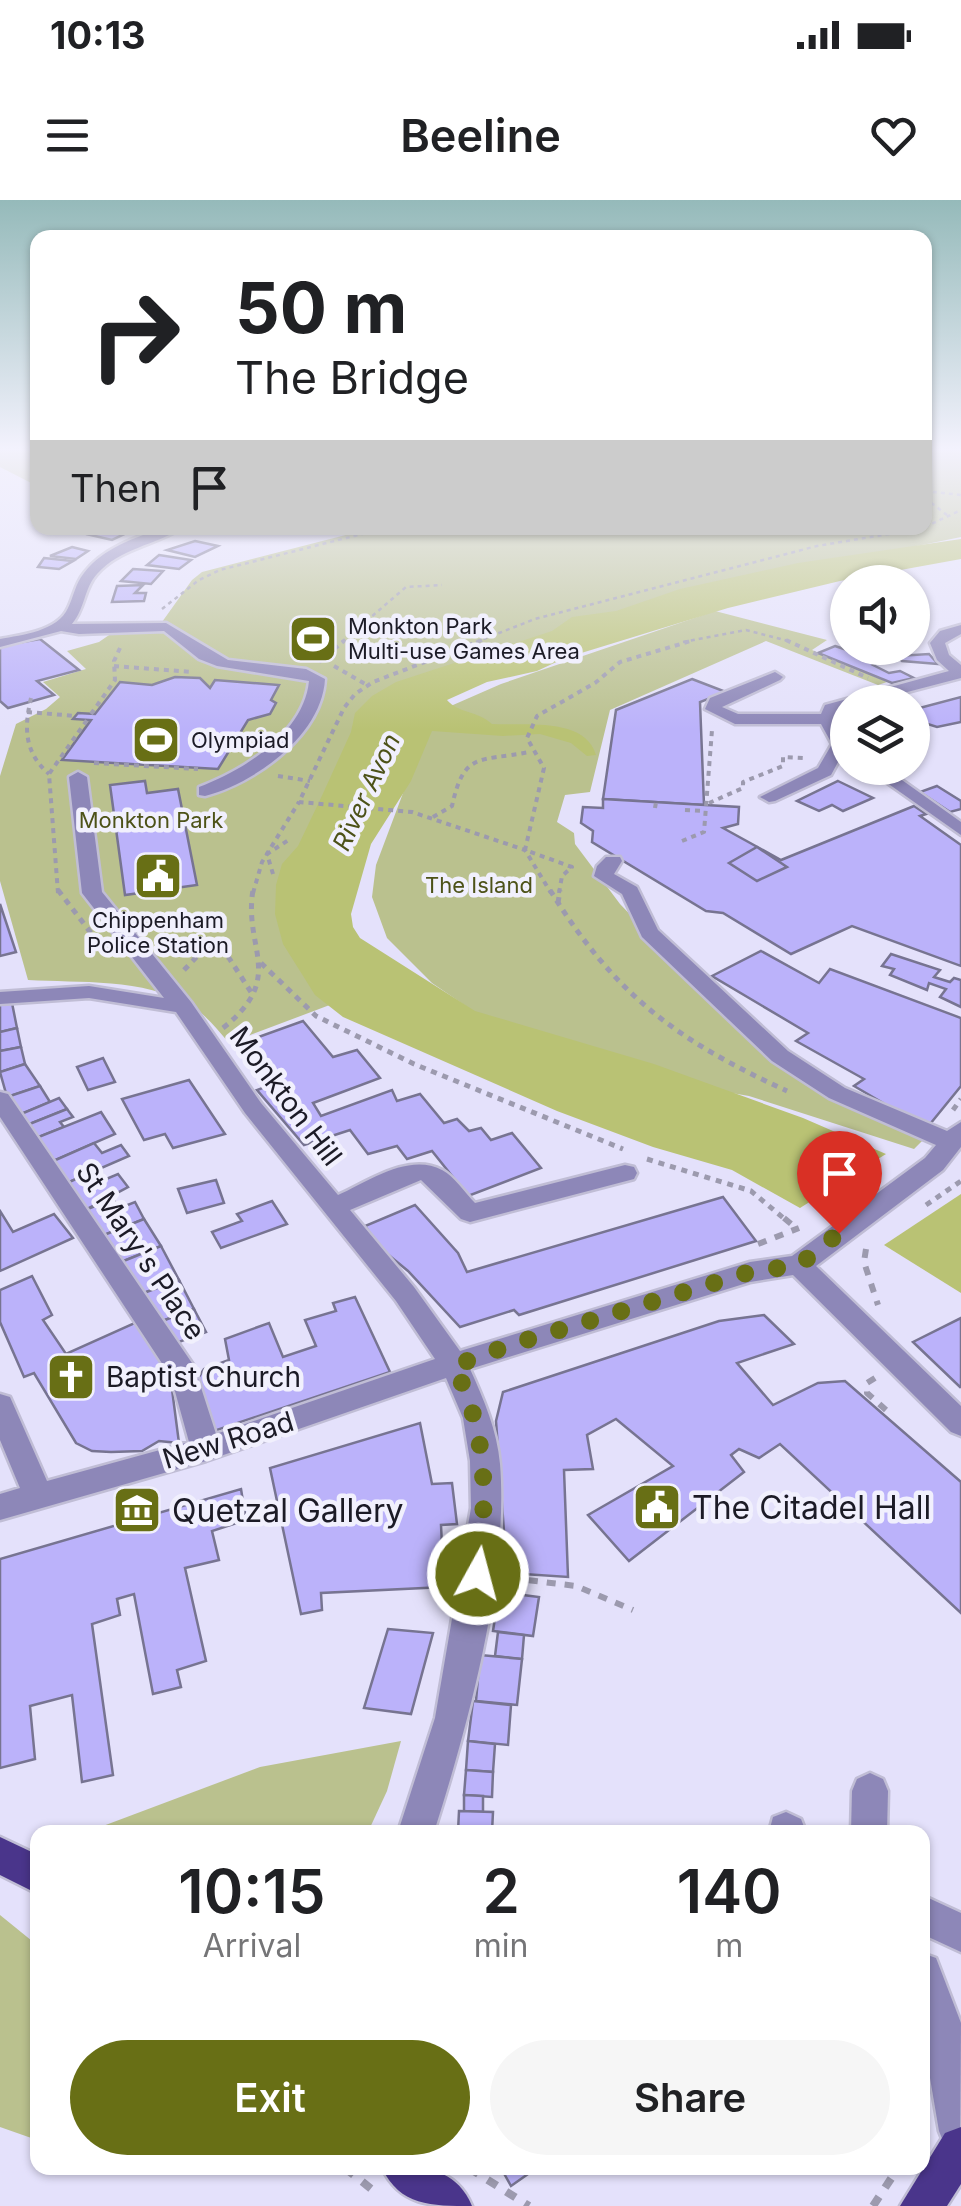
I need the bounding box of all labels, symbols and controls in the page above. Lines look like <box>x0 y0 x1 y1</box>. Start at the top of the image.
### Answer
text: 10:13 <box>50 12 146 58</box>
icon: menu <box>40 108 95 163</box>
text: Beeline <box>400 108 561 163</box>
icon: heart <box>866 108 921 163</box>
text: 50 m <box>235 265 407 350</box>
icon: right <box>70 270 200 400</box>
text: The Bridge <box>235 350 469 405</box>
icon: arrive <box>182 460 237 515</box>
text: Then <box>70 465 162 511</box>
map controls <box>830 565 930 785</box>
button: sound <box>830 565 930 665</box>
sports icon: Monkton Park Multi-use Games Area <box>287 613 339 665</box>
place label: Monkton Park Multi-use Games Area <box>348 613 580 664</box>
button: layers <box>830 685 930 785</box>
sports icon: Olympiad <box>130 714 182 766</box>
place label: Olympiad <box>191 727 290 753</box>
water label: River Avon <box>326 729 406 855</box>
park label: Monkton Park <box>79 807 223 833</box>
public building icon: Chippenham Police Station <box>132 850 184 902</box>
park label: The Island <box>425 872 533 898</box>
place label: Chippenham Police Station <box>87 907 229 958</box>
street label: Monkton Hill <box>223 1020 349 1172</box>
pin <box>797 1131 882 1234</box>
icon: arrive <box>812 1146 867 1201</box>
street label: St Mary's Place <box>69 1156 213 1346</box>
church icon: Baptist Church <box>45 1351 97 1403</box>
place label: Baptist Church <box>106 1360 301 1394</box>
street label: New Road <box>158 1404 298 1476</box>
public building icon: The Citadel Hall <box>631 1481 683 1533</box>
museum icon: Quetzal Gallery <box>111 1484 163 1536</box>
place label: The Citadel Hall <box>692 1488 931 1527</box>
place label: Quetzal Gallery <box>172 1491 403 1530</box>
position arrow <box>426 1522 530 1626</box>
text: 10:15 <box>178 1855 325 1927</box>
text: 2 <box>482 1855 520 1927</box>
text: 140 <box>677 1855 782 1927</box>
text: Arrival <box>203 1926 301 1965</box>
text: min <box>474 1926 528 1965</box>
text: m <box>715 1926 743 1965</box>
button: Exit <box>70 2040 470 2155</box>
button: Share <box>490 2040 890 2155</box>

